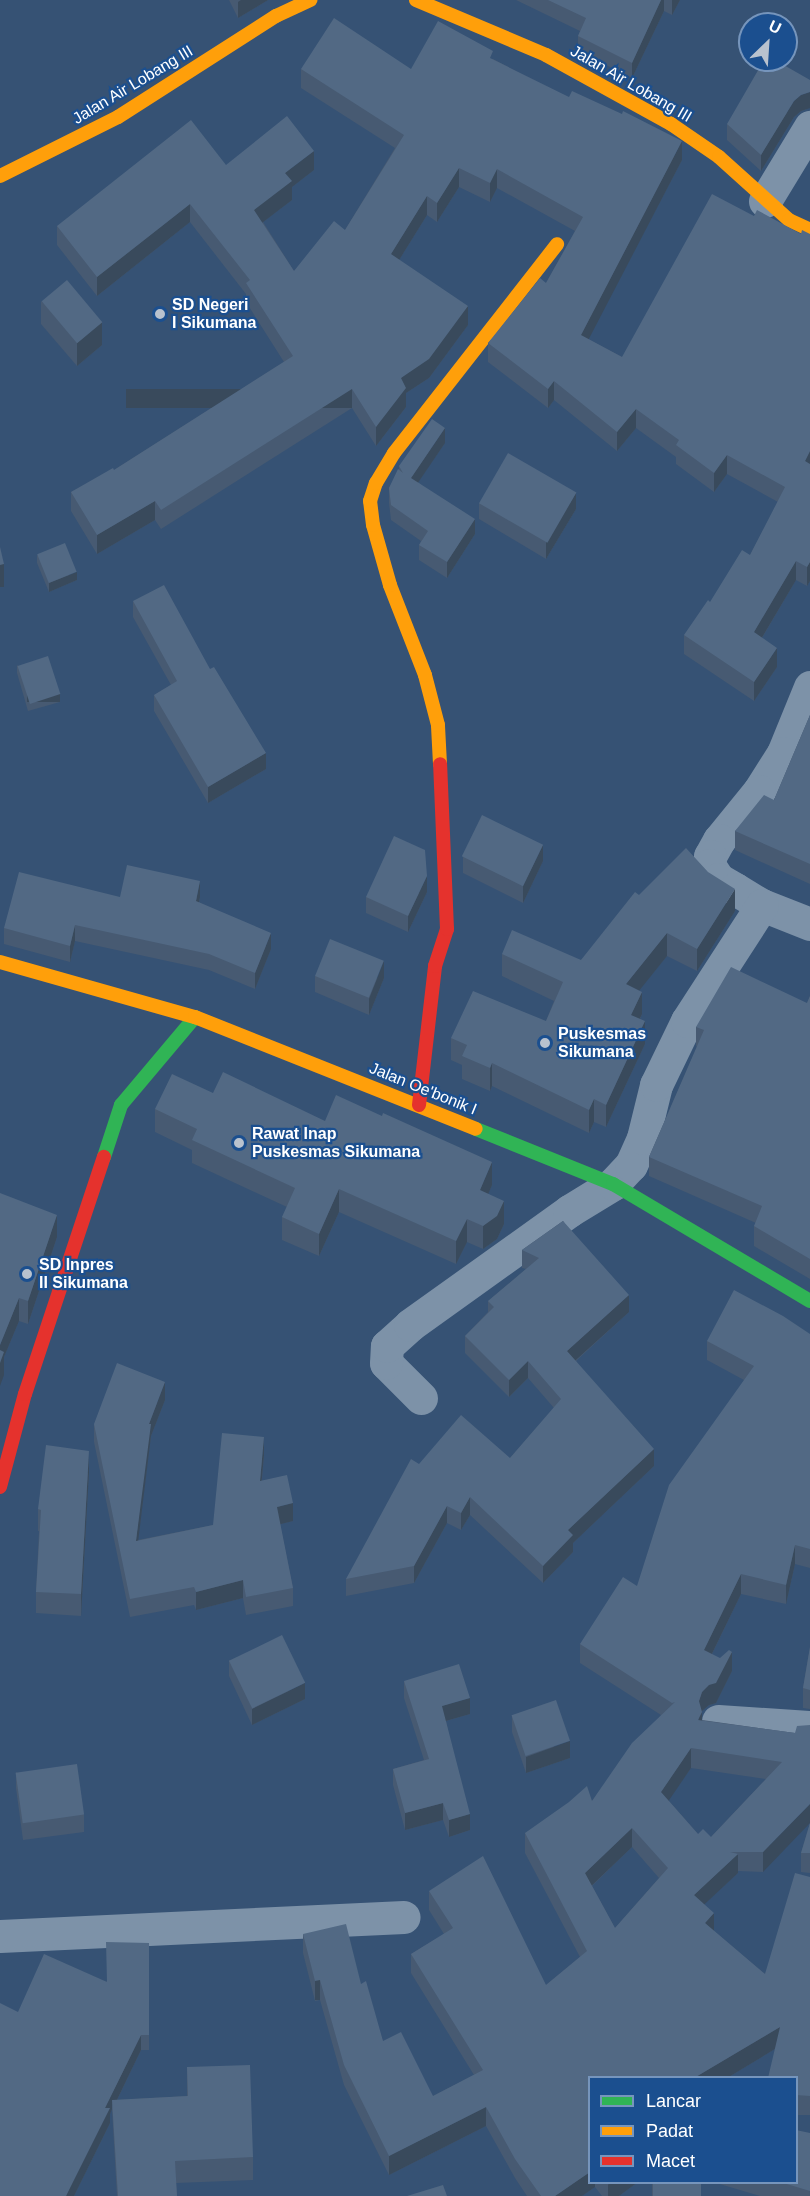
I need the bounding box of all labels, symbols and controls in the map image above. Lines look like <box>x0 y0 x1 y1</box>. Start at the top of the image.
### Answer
north arrow <box>738 12 798 72</box>
text: U <box>766 17 784 37</box>
street label: Jalan Air Lobang III <box>69 41 197 129</box>
street label: Jalan Air Lobang III <box>567 41 695 127</box>
place label: SD Negeri I Sikumana <box>172 295 256 333</box>
marker: SD Negeri I Sikumana <box>153 307 167 321</box>
place label: Puskesmas Sikumana <box>558 1024 646 1062</box>
marker: Puskesmas Sikumana <box>536 1034 554 1052</box>
street label: Jalan Oe'bonik I <box>366 1059 480 1119</box>
place label: Rawat Inap Puskesmas Sikumana <box>252 1124 420 1162</box>
marker: Rawat Inap Puskesmas Sikumana <box>230 1134 248 1152</box>
place label: SD Inpres II Sikumana <box>39 1255 128 1293</box>
marker: SD Inpres II Sikumana <box>20 1267 34 1281</box>
legend <box>588 2076 798 2184</box>
text: Lancar <box>646 2091 701 2111</box>
text: Padat <box>646 2121 693 2141</box>
text: Macet <box>646 2151 695 2171</box>

